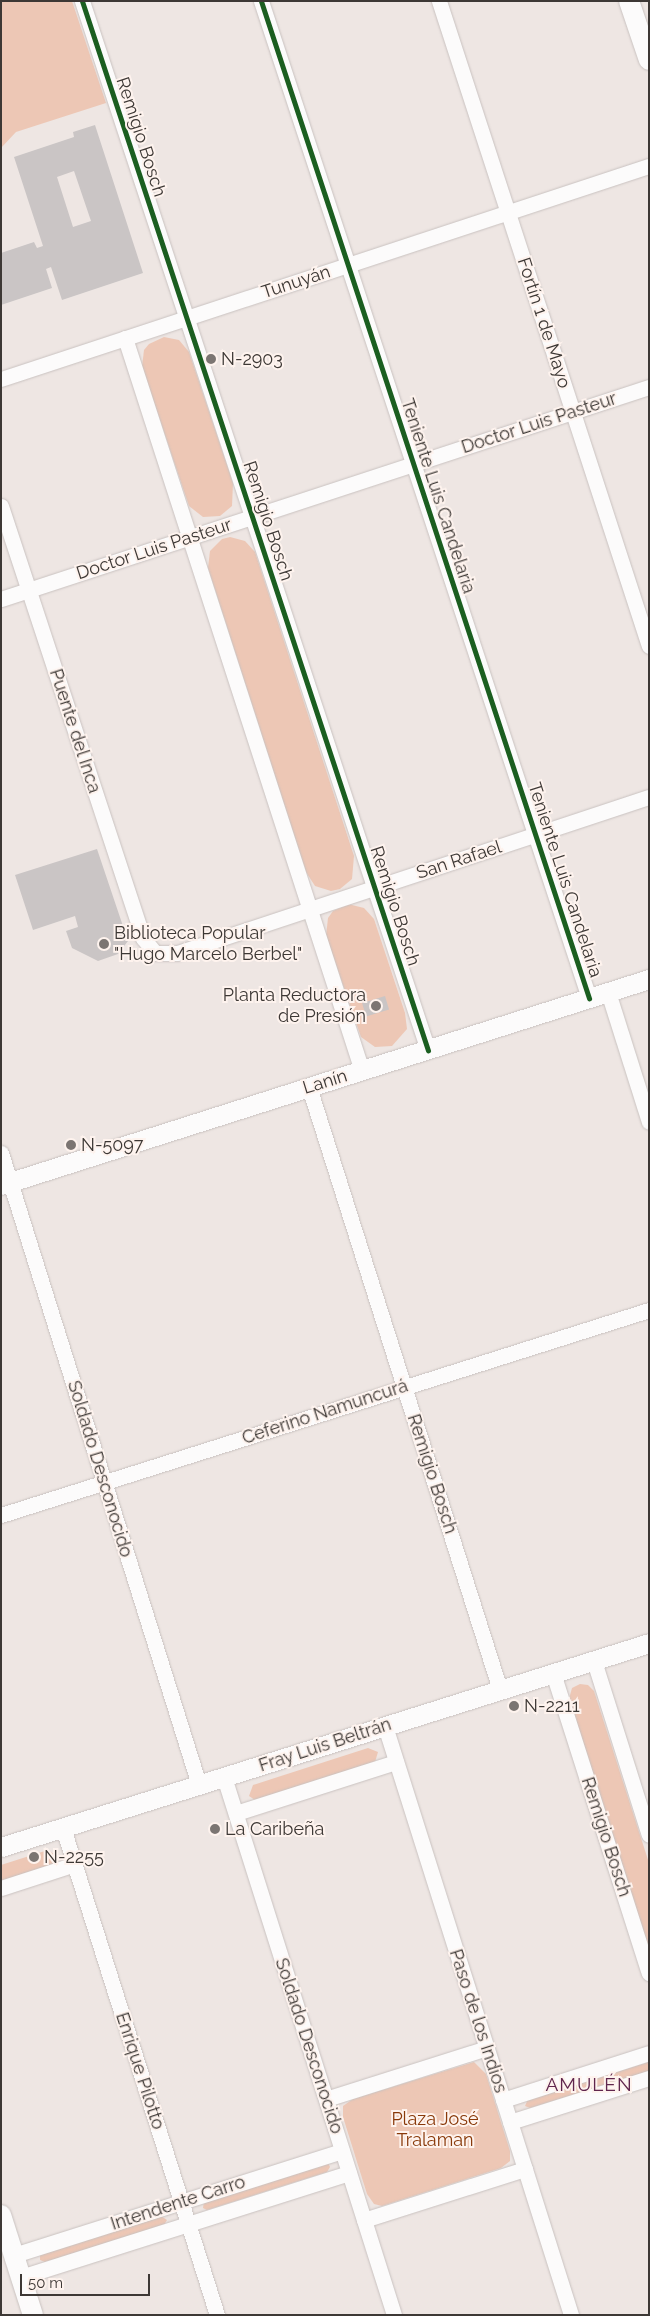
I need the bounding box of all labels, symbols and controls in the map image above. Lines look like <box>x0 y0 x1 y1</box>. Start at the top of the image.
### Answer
street label: Remigio Bosch <box>111 74 171 200</box>
street label: Fortín 1 de Mayo <box>513 255 575 391</box>
street label: Tunuyán <box>259 261 333 303</box>
place label: N-2903 <box>221 348 283 370</box>
marker: N-2903 <box>205 353 217 365</box>
street label: Doctor Luis Pasteur <box>458 388 620 458</box>
street label: Teniente Luis Candelaria <box>396 396 480 596</box>
street label: Remigio Bosch <box>238 458 298 584</box>
street label: Doctor Luis Pasteur <box>73 514 235 584</box>
street label: Puente del Inca <box>45 666 105 796</box>
street label: Teniente Luis Candelaria <box>523 780 607 980</box>
street label: San Rafael <box>414 836 504 884</box>
street label: Remigio Bosch <box>365 843 425 969</box>
place label: Biblioteca Popular "Hugo Marcelo Berbel" <box>114 923 302 966</box>
marker: Biblioteca Popular "Hugo Marcelo Berbel" <box>98 938 110 950</box>
place label: Planta Reductora de Presión <box>223 985 366 1028</box>
marker: Planta Reductora de Presión <box>370 1000 382 1012</box>
street label: Lanín <box>300 1065 350 1099</box>
place label: N-5097 <box>81 1134 143 1156</box>
marker: N-5097 <box>65 1139 77 1151</box>
street label: Ceferino Namuncurá <box>239 1375 411 1449</box>
street label: Soldado Desconocido <box>63 1378 137 1560</box>
street label: Remigio Bosch <box>402 1411 462 1537</box>
place label: N-2211 <box>524 1695 580 1717</box>
marker: N-2211 <box>508 1700 520 1712</box>
street label: Fray Luis Beltrán <box>256 1713 394 1777</box>
street label: Remigio Bosch <box>576 1774 636 1900</box>
place label: La Caribeña <box>225 1818 324 1840</box>
marker: La Caribeña <box>209 1823 221 1835</box>
place label: N-2255 <box>44 1846 104 1868</box>
marker: N-2255 <box>28 1851 40 1863</box>
street label: Paso de los Indios <box>445 1947 511 2095</box>
street label: Soldado Desconocido <box>270 1955 348 2137</box>
street label: Enrique Pilotto <box>111 2010 169 2132</box>
district label: AMULÉN <box>545 2074 633 2096</box>
park label: Plaza José Tralaman <box>391 2109 479 2152</box>
street label: Intendente Carro <box>108 2171 248 2235</box>
scale bar <box>22 2264 152 2296</box>
text: 50 m <box>28 2274 63 2292</box>

